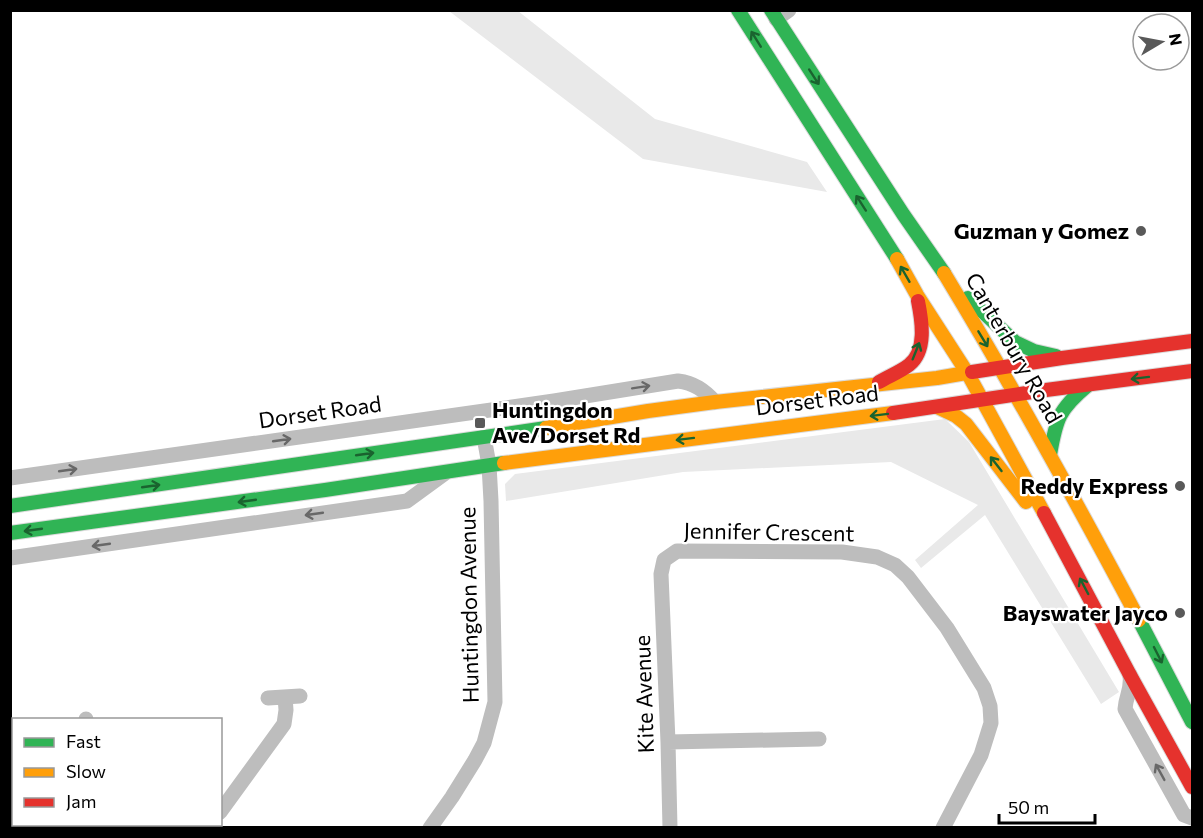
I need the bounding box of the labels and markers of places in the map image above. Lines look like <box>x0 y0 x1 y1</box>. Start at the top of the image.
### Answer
place label: Guzman y Gomez <box>954 217 1129 244</box>
marker: Guzman y Gomez <box>1134 224 1148 238</box>
place label: Huntingdon Ave/Dorset Rd <box>492 396 640 448</box>
marker: Huntingdon Ave/Dorset Rd <box>473 416 487 430</box>
place label: Reddy Express <box>1021 472 1168 499</box>
marker: Reddy Express <box>1173 479 1187 493</box>
place label: Bayswater Jayco <box>1003 599 1168 626</box>
marker: Bayswater Jayco <box>1173 606 1187 620</box>

